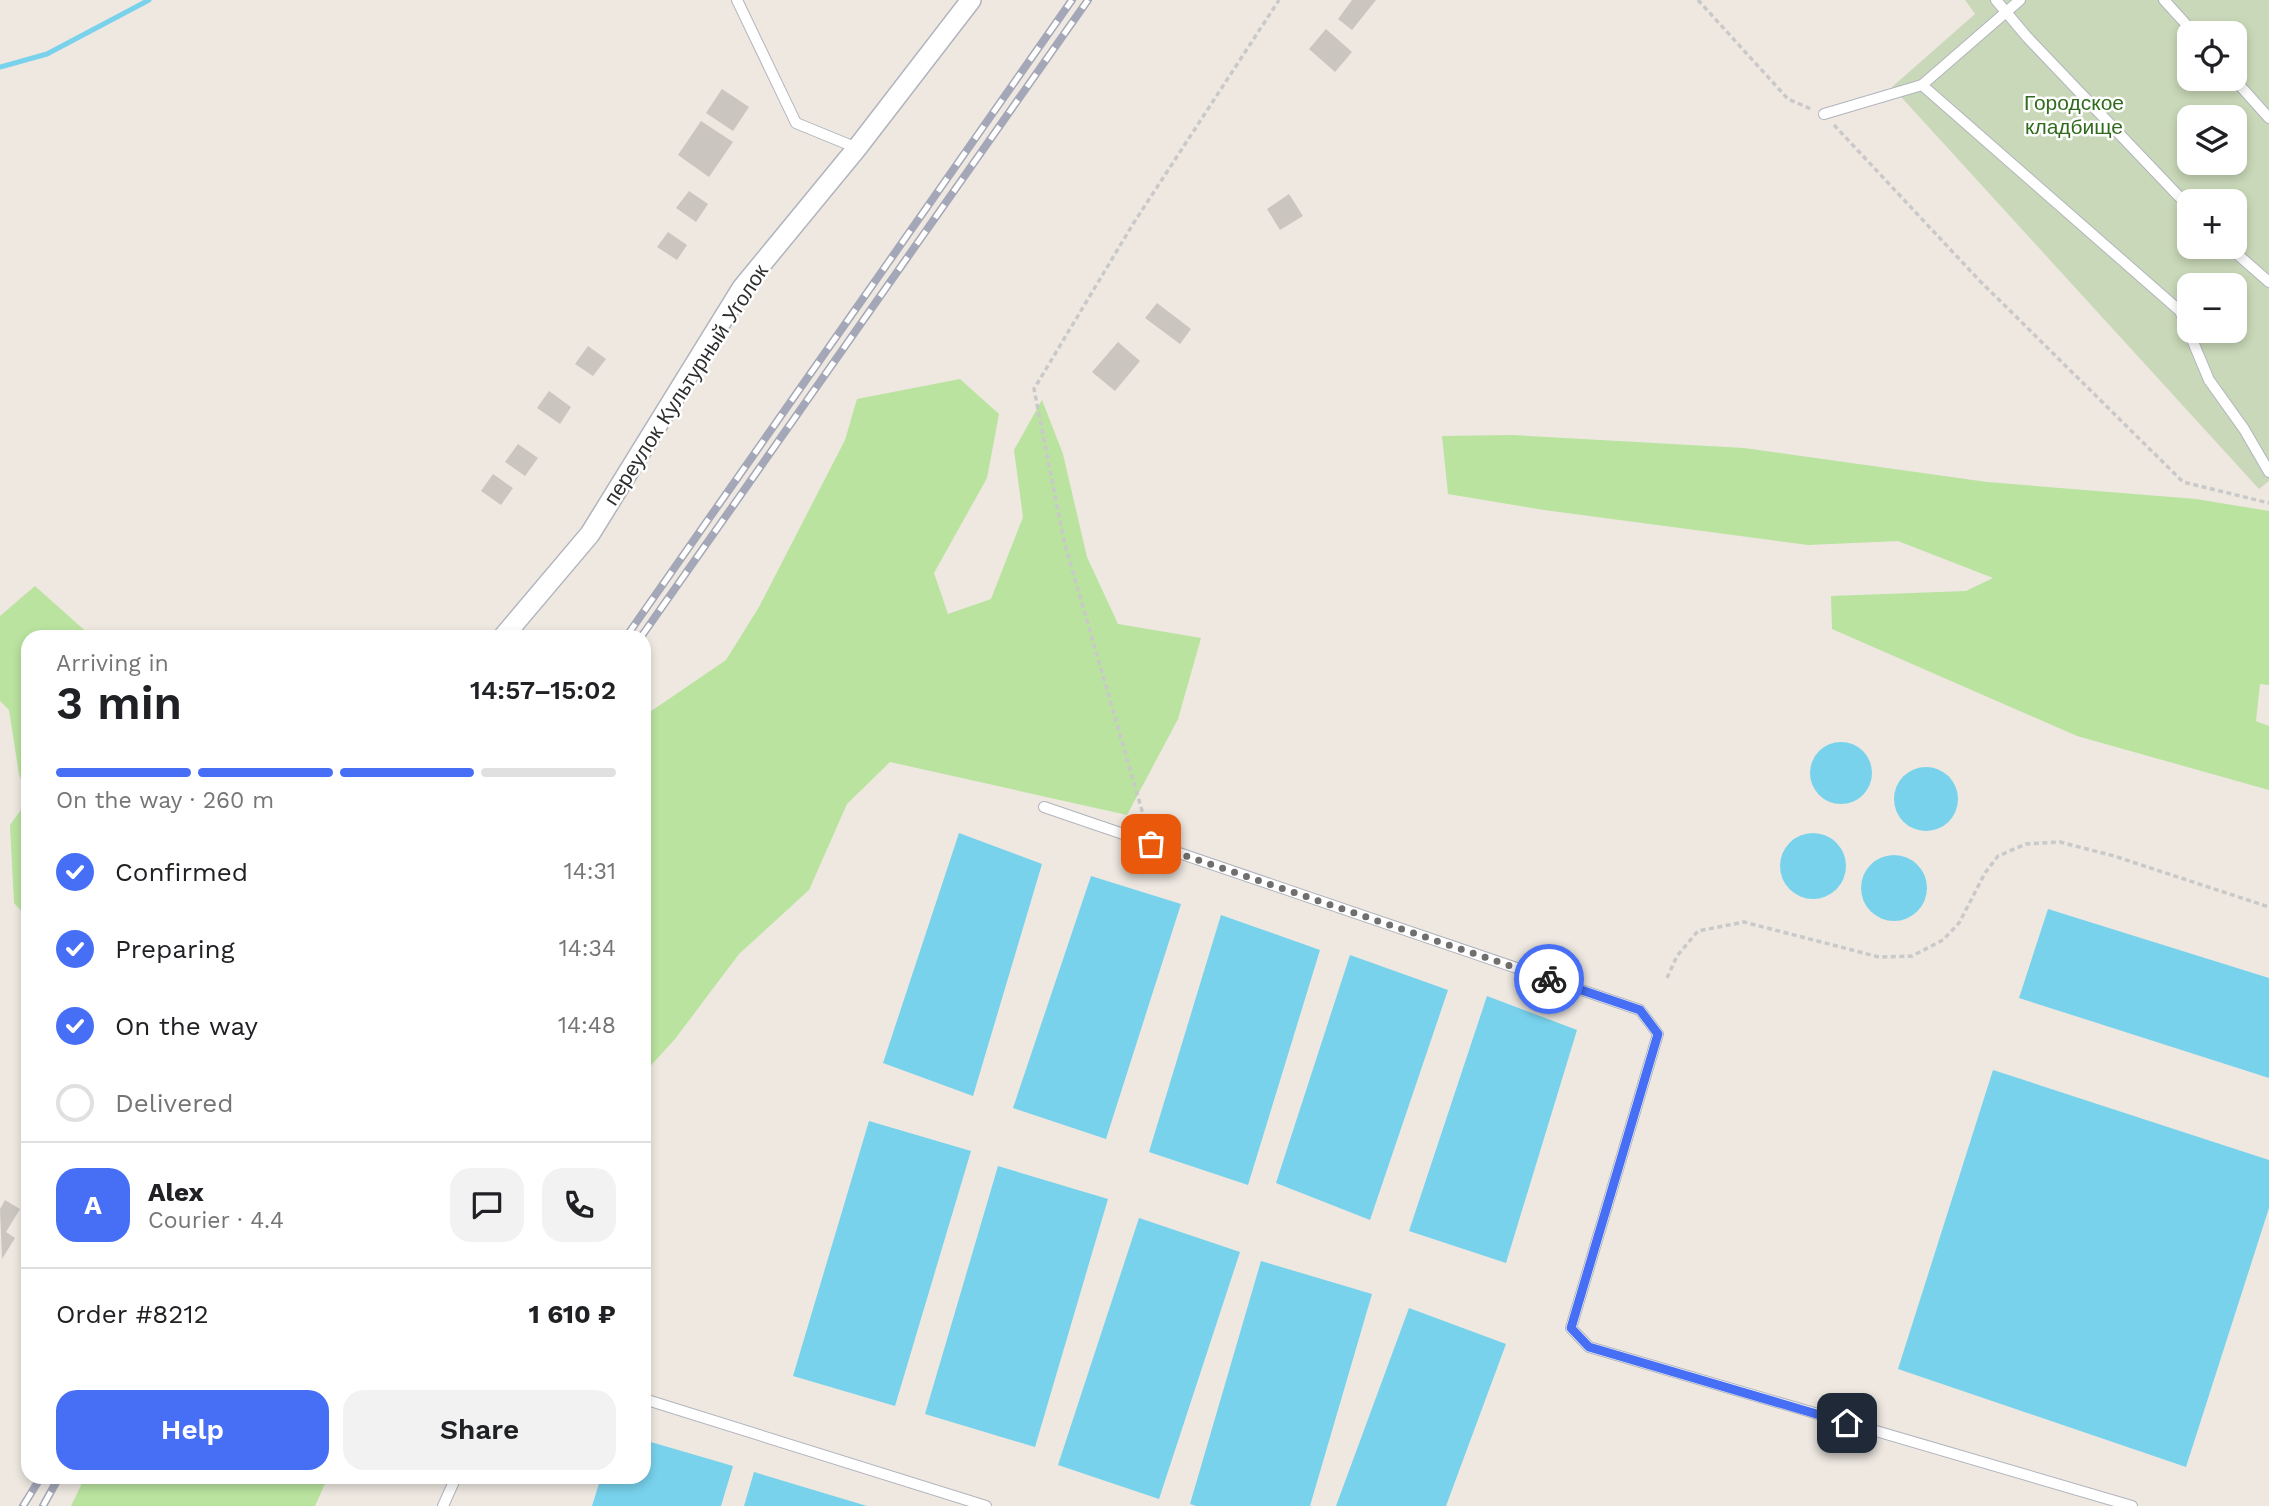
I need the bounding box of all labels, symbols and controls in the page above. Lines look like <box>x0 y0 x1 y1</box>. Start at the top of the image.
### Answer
map controls <box>2177 21 2247 343</box>
button: locate <box>2177 21 2247 91</box>
park label: Городское кладбище <box>2024 90 2124 139</box>
button: layers <box>2177 105 2247 175</box>
button: + <box>2177 189 2247 259</box>
street label: переулок Культурный Уголок <box>598 259 773 510</box>
button: − <box>2177 273 2247 343</box>
text: Arriving in <box>56 650 169 677</box>
text: 14:57–15:02 <box>470 675 616 705</box>
text: 3 min <box>56 676 182 730</box>
text: On the way · 260 m <box>56 787 274 814</box>
pin <box>1121 814 1181 874</box>
icon: bag <box>1132 825 1170 863</box>
icon: check <box>56 853 94 891</box>
text: Confirmed <box>115 857 248 887</box>
text: 14:31 <box>564 858 616 885</box>
icon: check <box>56 930 94 968</box>
text: Preparing <box>115 934 235 964</box>
text: 14:34 <box>559 935 616 962</box>
courier <box>1514 944 1584 1014</box>
icon: bike <box>1530 960 1568 998</box>
icon: check <box>56 1007 94 1045</box>
text: On the way <box>115 1011 258 1041</box>
text: 14:48 <box>558 1012 616 1039</box>
text: Delivered <box>115 1088 234 1118</box>
button: chat <box>450 1168 524 1242</box>
button: phone <box>542 1168 616 1242</box>
text: Alex <box>148 1177 204 1207</box>
text: A <box>84 1190 102 1220</box>
text: Courier · 4.4 <box>148 1207 284 1234</box>
text: Order #8212 <box>56 1299 209 1329</box>
text: 1 610 ₽ <box>529 1299 616 1329</box>
button: Help <box>56 1390 329 1470</box>
button: Share <box>343 1390 616 1470</box>
pin <box>1817 1393 1877 1453</box>
icon: home <box>1828 1404 1866 1442</box>

